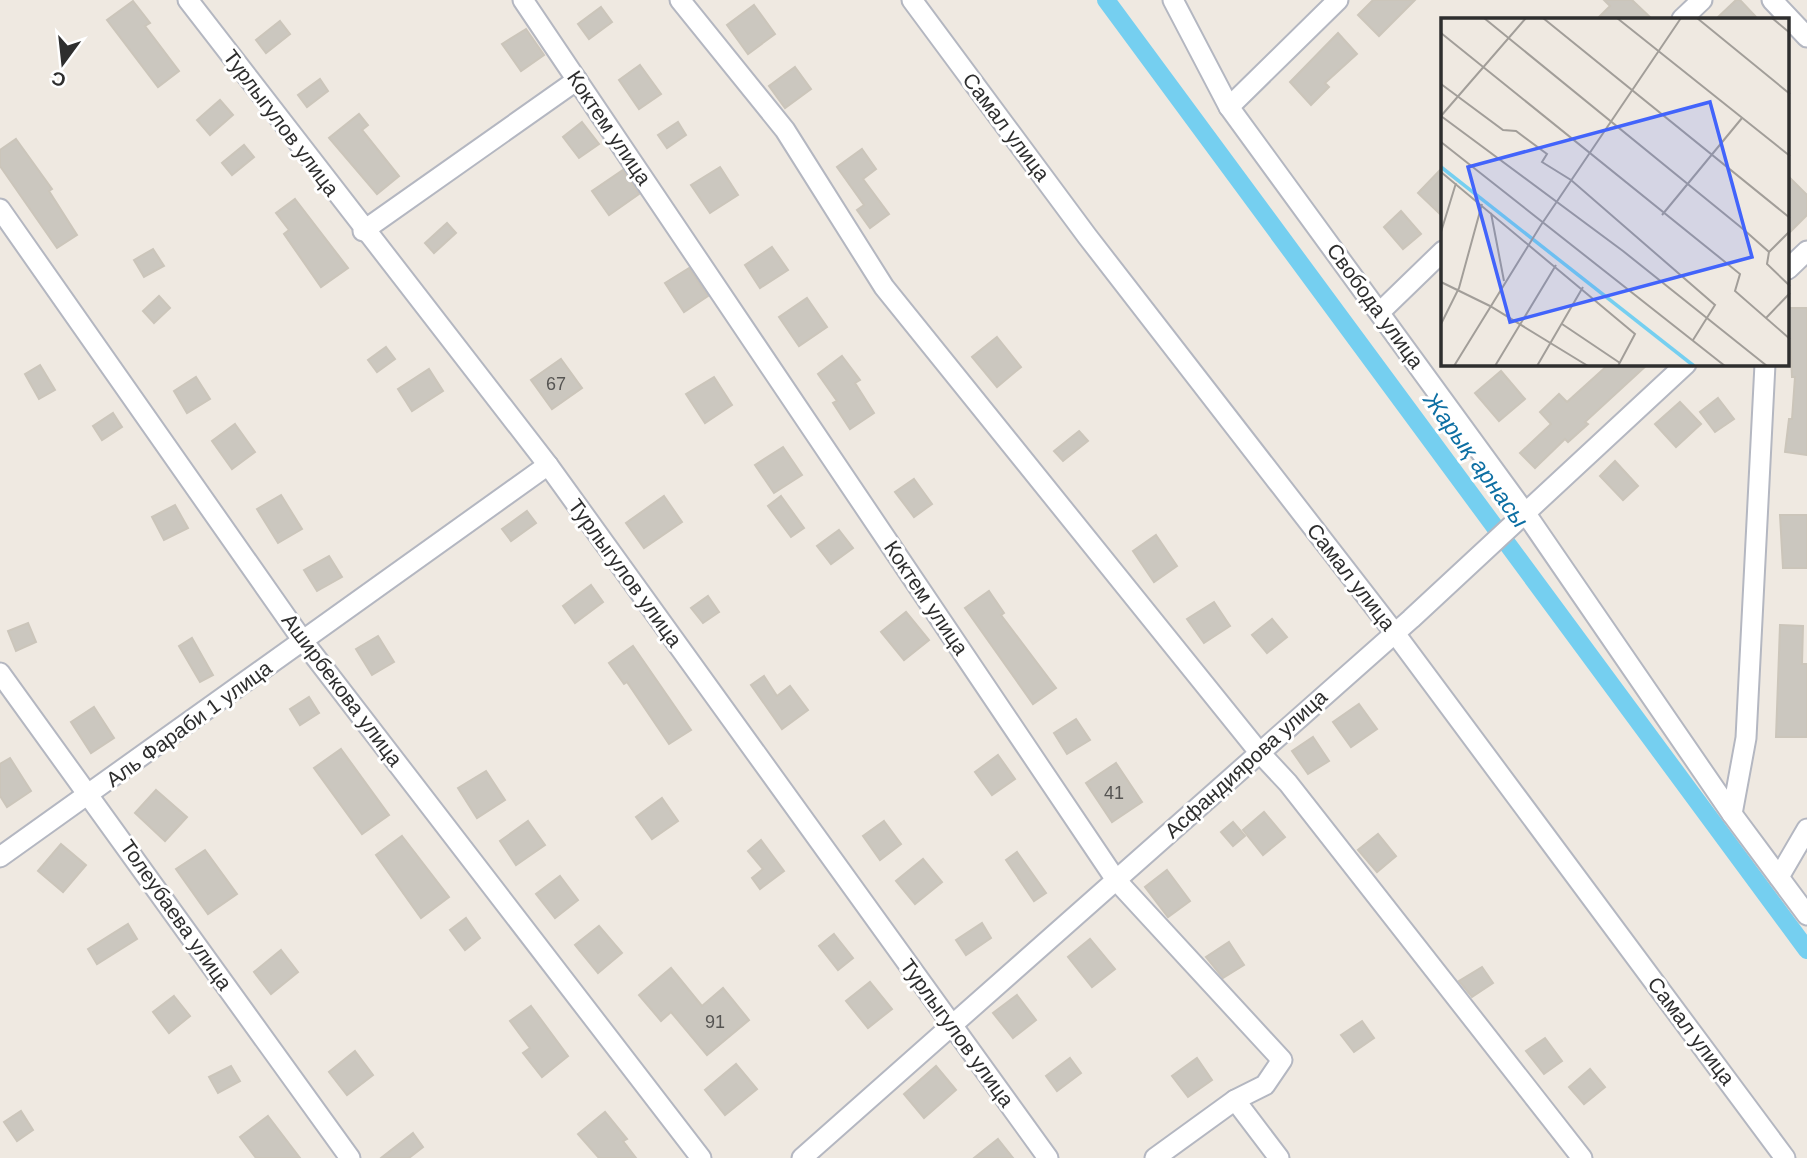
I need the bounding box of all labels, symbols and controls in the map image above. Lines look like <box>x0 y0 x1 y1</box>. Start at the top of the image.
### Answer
inset map <box>1441 18 1790 366</box>
north arrow <box>28 28 98 98</box>
street label: Турлыгулов улица <box>219 45 344 200</box>
street label: Коктем улица <box>563 66 656 189</box>
text: С <box>49 67 68 91</box>
street label: Самал улица <box>958 68 1055 185</box>
street label: Свобода улица <box>1322 239 1429 373</box>
house number: 67 <box>546 374 566 394</box>
water label: Жарық арнасы <box>1418 387 1534 533</box>
street label: Турлыгулов улица <box>564 494 687 651</box>
street label: Самал улица <box>1303 519 1400 635</box>
street label: Коктем улица <box>880 536 973 659</box>
street label: Аширбекова улица <box>278 609 407 771</box>
street label: Аль Фараби 1 улица <box>101 656 276 791</box>
street label: Асфандиярова улица <box>1160 685 1332 842</box>
house number: 41 <box>1104 783 1124 803</box>
street label: Толеубаева улица <box>116 835 237 994</box>
street label: Турлыгулов улица <box>896 954 1019 1111</box>
street label: Самал улица <box>1643 972 1740 1089</box>
house number: 91 <box>705 1012 725 1032</box>

